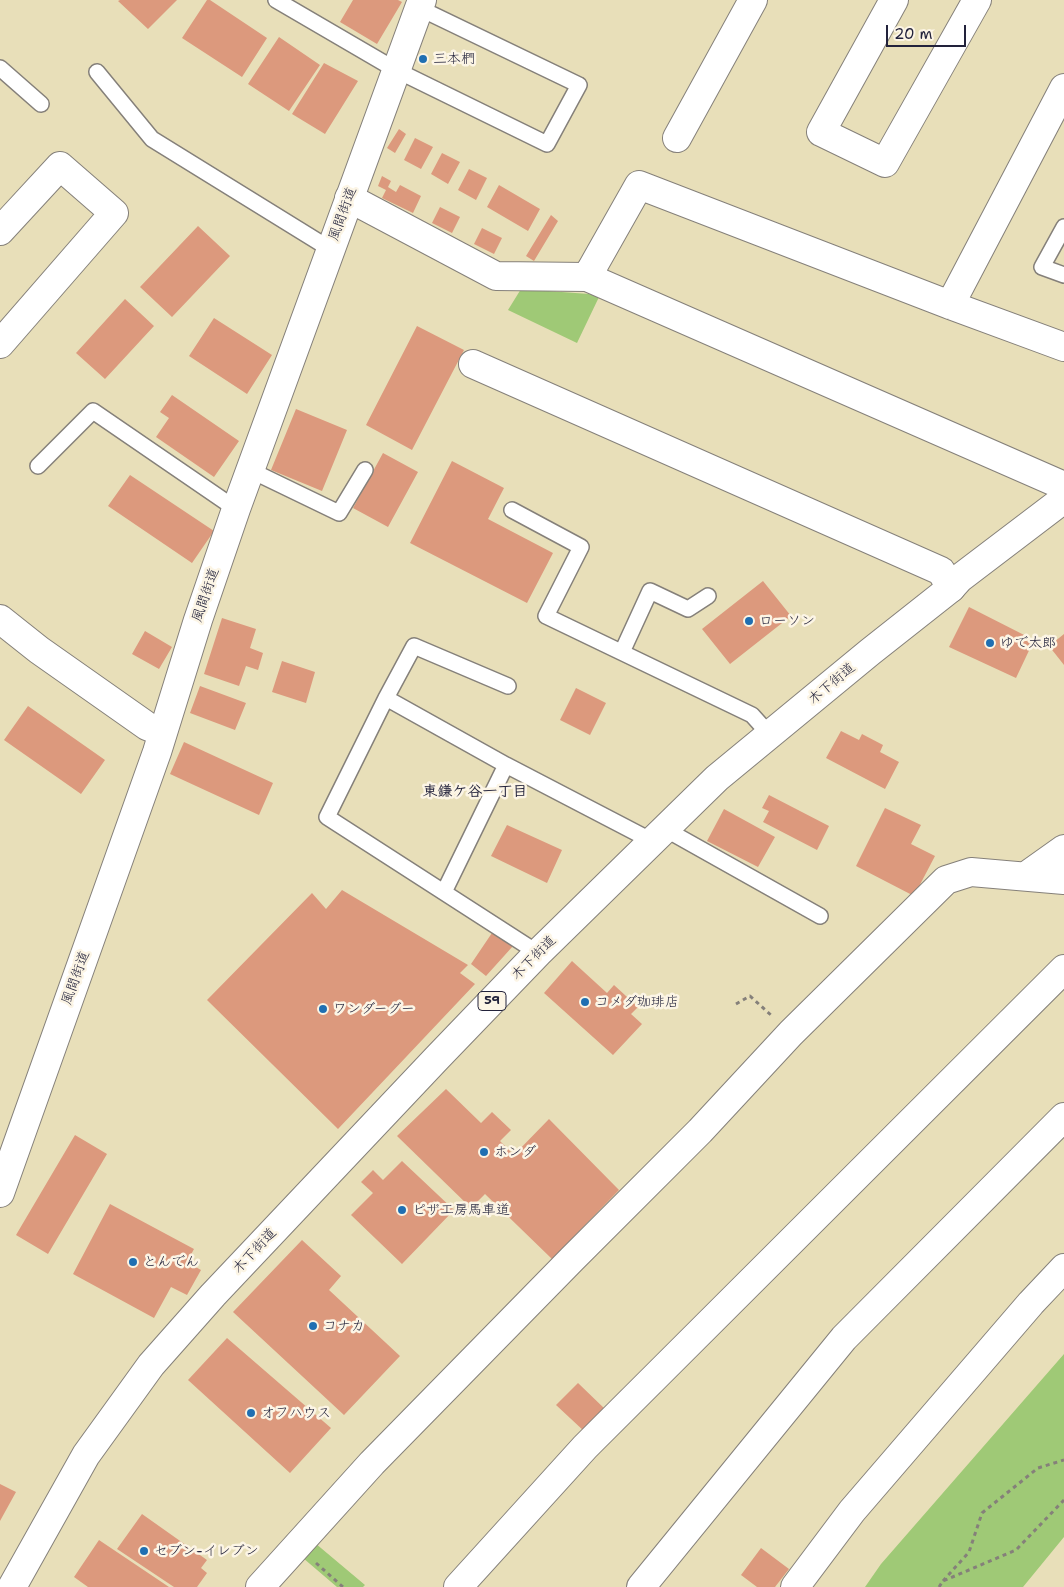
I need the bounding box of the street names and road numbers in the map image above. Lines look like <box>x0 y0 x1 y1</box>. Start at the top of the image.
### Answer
street label: 風間街道 <box>326 185 360 243</box>
street label: 風間街道 <box>189 566 223 624</box>
street label: 木下街道 <box>805 660 859 708</box>
street label: 木下街道 <box>508 932 560 984</box>
street label: 風間街道 <box>59 949 93 1007</box>
road number: 59 <box>478 991 506 1010</box>
street label: 木下街道 <box>230 1225 280 1277</box>

